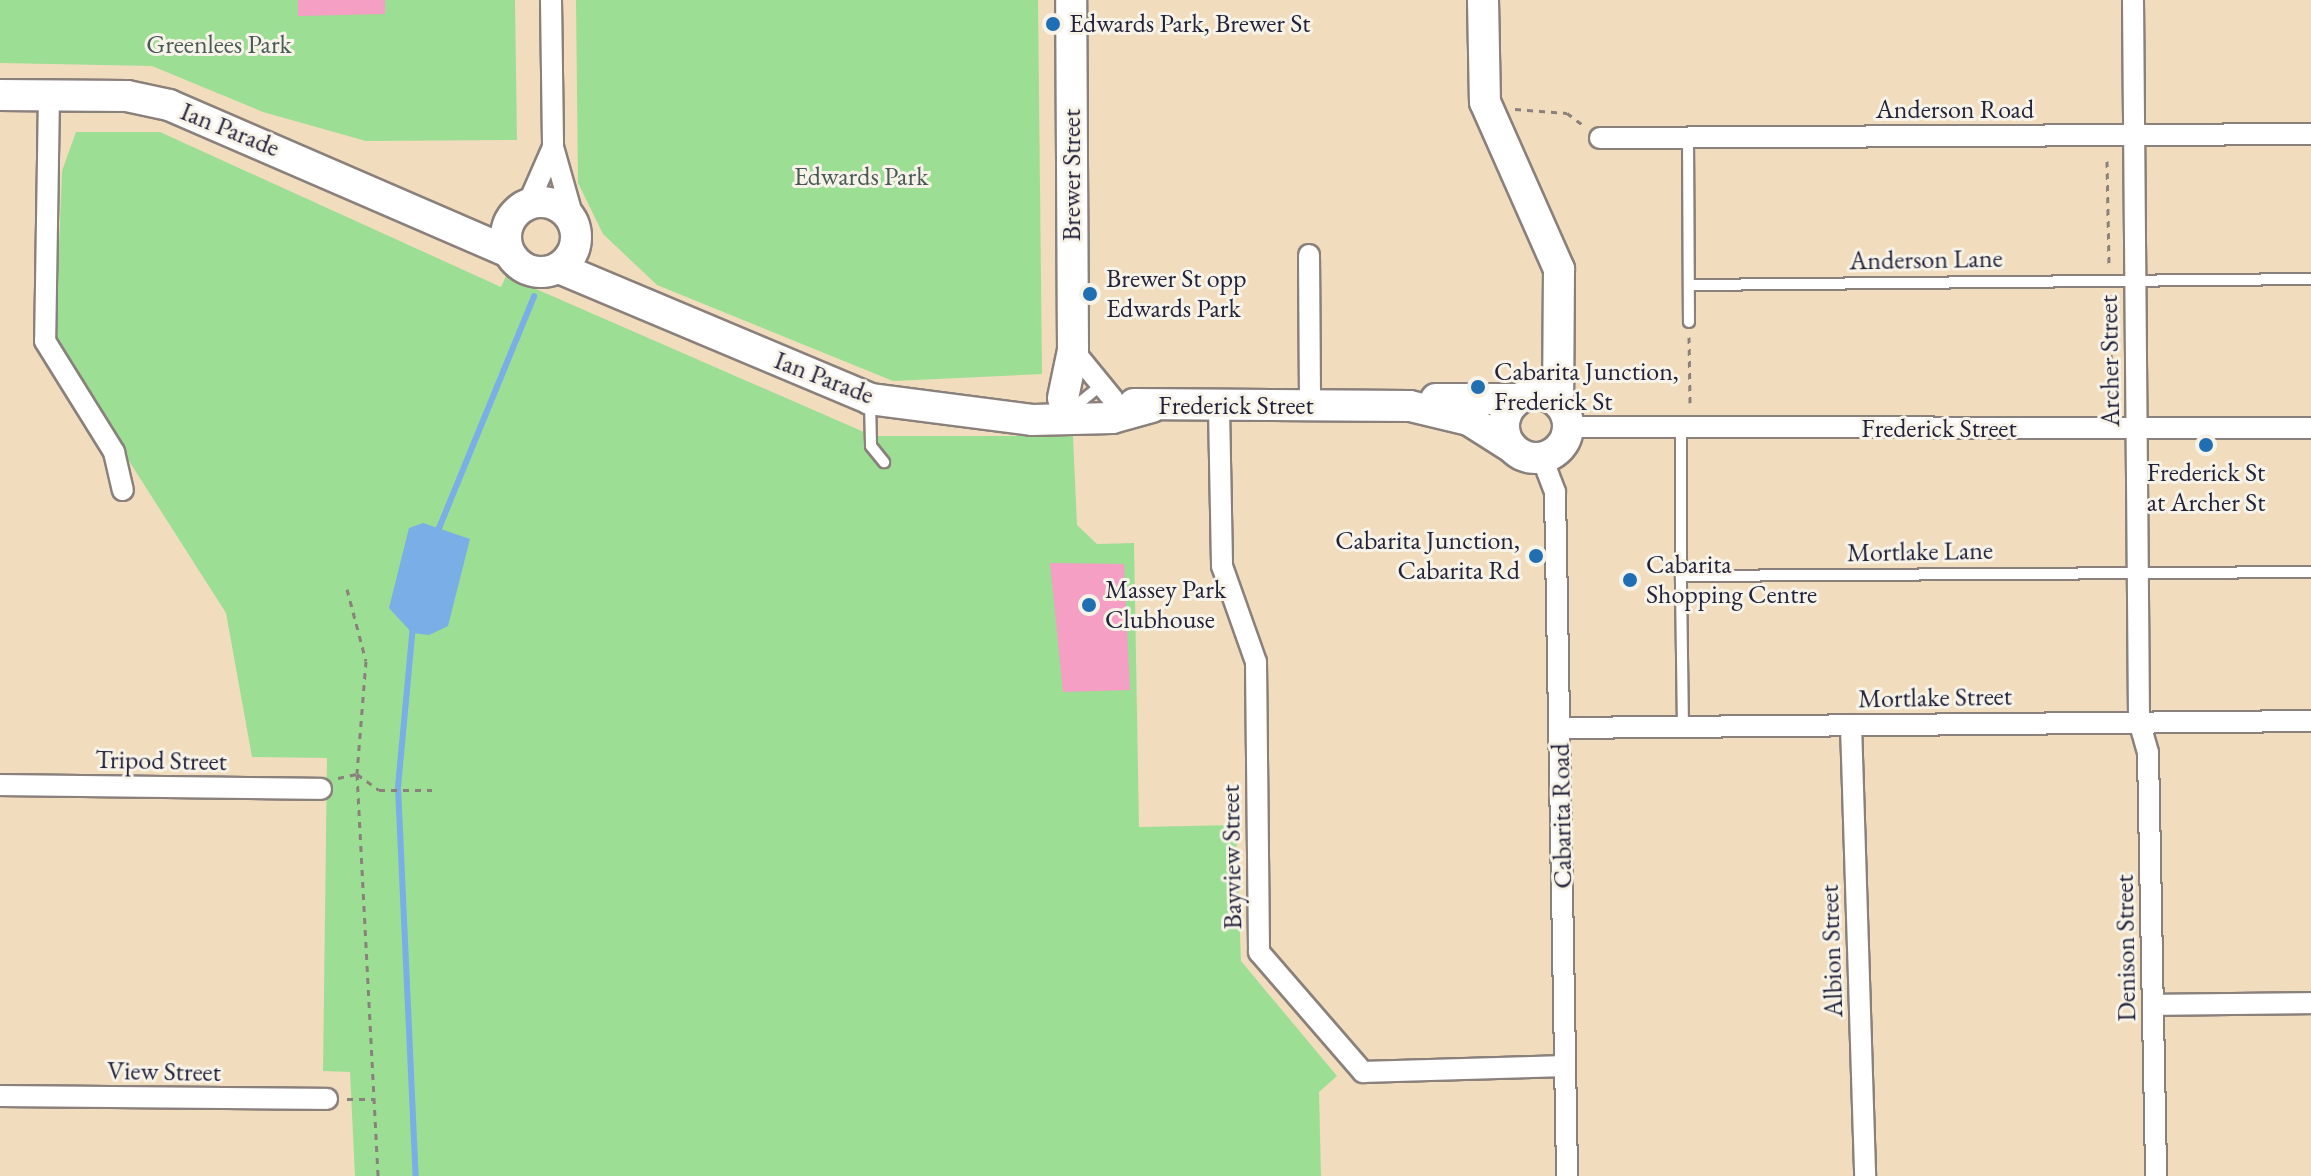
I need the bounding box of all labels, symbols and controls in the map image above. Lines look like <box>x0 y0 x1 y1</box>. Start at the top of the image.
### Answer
place label: Edwards Park, Brewer St <box>1069 8 1310 40</box>
marker: Edwards Park, Brewer St <box>1044 15 1062 33</box>
park label: Greenlees Park <box>146 29 292 61</box>
street label: Anderson Road <box>1876 94 2034 126</box>
street label: Ian Parade <box>176 96 284 164</box>
street label: Brewer Street <box>1056 109 1088 241</box>
park label: Edwards Park <box>794 161 928 193</box>
street label: Anderson Lane <box>1849 243 2003 277</box>
place label: Brewer St opp Edwards Park <box>1106 263 1247 324</box>
marker: Brewer St opp Edwards Park <box>1081 285 1099 303</box>
street label: Archer Street <box>2093 295 2127 427</box>
street label: Ian Parade <box>770 345 878 411</box>
place label: Cabarita Junction, Frederick St <box>1494 356 1679 418</box>
marker: Cabarita Junction, Frederick St <box>1469 378 1487 396</box>
street label: Frederick Street <box>1158 390 1314 422</box>
street label: Frederick Street <box>1861 413 2017 445</box>
marker: Frederick St at Archer St <box>2197 436 2215 454</box>
place label: Frederick St at Archer St <box>2147 457 2265 518</box>
place label: Cabarita Junction, Cabarita Rd <box>1335 525 1520 586</box>
street label: Mortlake Lane <box>1847 535 1993 569</box>
marker: Cabarita Junction, Cabarita Rd <box>1527 547 1545 565</box>
place label: Cabarita Shopping Centre <box>1646 549 1817 610</box>
marker: Cabarita Shopping Centre <box>1621 571 1639 589</box>
place label: Massey Park Clubhouse <box>1105 574 1226 636</box>
marker: Massey Park Clubhouse <box>1080 596 1098 614</box>
street label: Mortlake Street <box>1858 681 2012 715</box>
street label: Cabarita Road <box>1545 743 1579 889</box>
street label: Tripod Street <box>95 744 227 778</box>
street label: Bayview Street <box>1215 784 1249 930</box>
street label: Denison Street <box>2109 874 2143 1022</box>
street label: Albion Street <box>1814 884 1850 1018</box>
street label: View Street <box>107 1055 221 1089</box>

